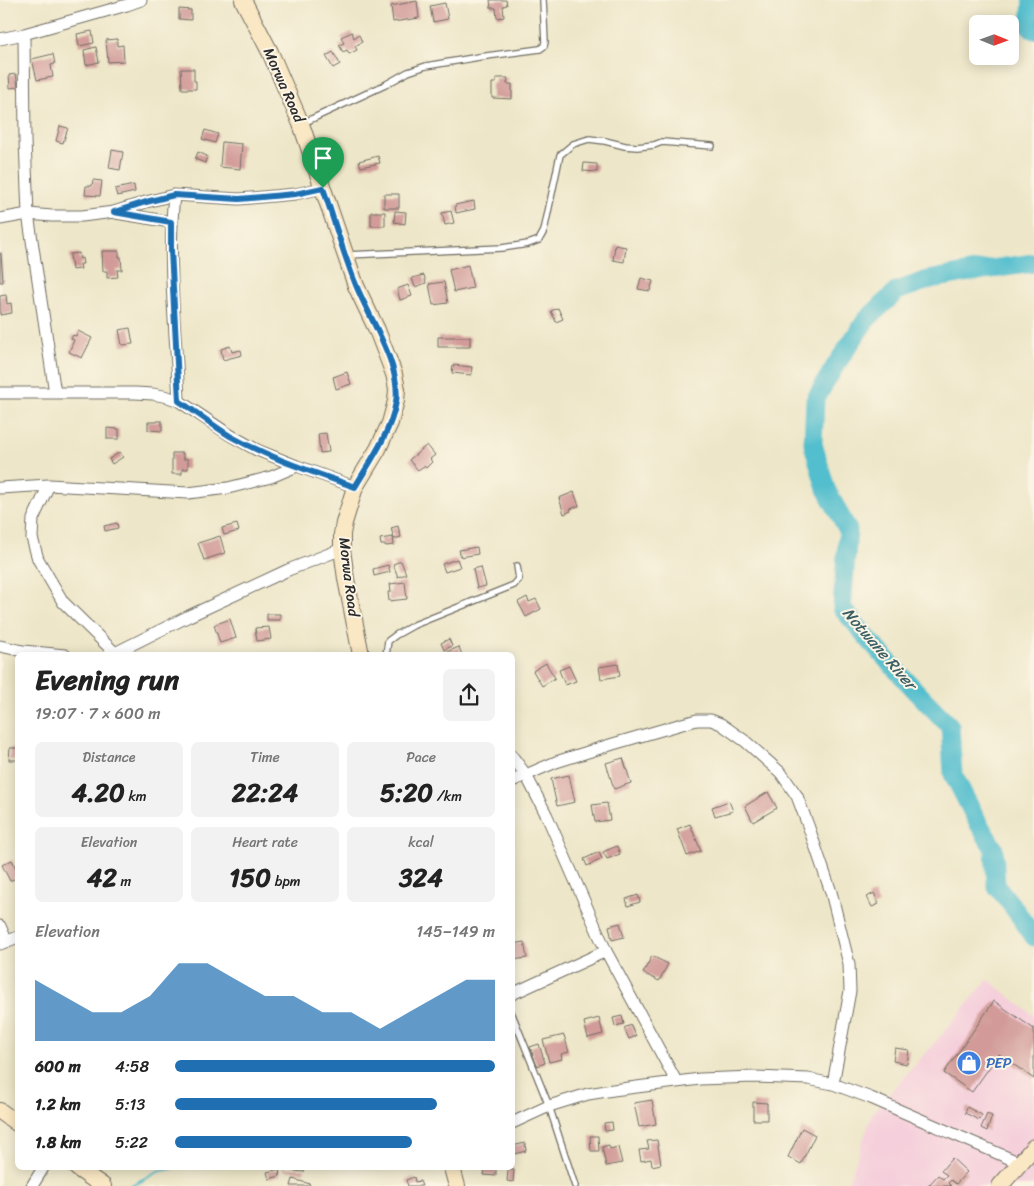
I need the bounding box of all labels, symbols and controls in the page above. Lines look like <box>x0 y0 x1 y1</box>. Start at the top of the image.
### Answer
north arrow <box>969 15 1019 65</box>
map controls <box>969 15 1019 65</box>
street label: Morwa Road <box>256 43 313 128</box>
pin <box>302 137 344 188</box>
icon: arrive <box>309 144 337 172</box>
street label: Morwa Road <box>331 536 367 619</box>
water label: Notwane River <box>835 600 926 699</box>
text: Evening run <box>35 655 179 704</box>
button: share <box>443 669 495 721</box>
text: 19:07 · 7 × 600 m <box>35 699 161 728</box>
text: Distance <box>82 745 136 770</box>
text: Time <box>250 745 280 770</box>
text: Pace <box>406 745 436 770</box>
text: 4.20 <box>71 770 125 815</box>
text: 22:24 <box>232 770 298 815</box>
text: 5:20 <box>380 770 433 815</box>
text: km <box>125 784 147 809</box>
text: /km <box>433 784 462 809</box>
text: Elevation <box>81 830 137 855</box>
text: Heart rate <box>232 830 298 855</box>
text: kcal <box>408 830 434 855</box>
text: 42 <box>87 855 117 900</box>
text: 150 <box>229 855 271 900</box>
text: 324 <box>399 855 443 900</box>
text: m <box>117 869 131 894</box>
text: bpm <box>271 869 301 894</box>
text: Elevation <box>35 917 100 946</box>
text: 145–149 m <box>416 917 495 946</box>
shop icon: PEP <box>956 1050 982 1076</box>
place label: PEP <box>986 1050 1012 1076</box>
text: 600 m <box>35 1052 81 1081</box>
text: 4:58 <box>115 1052 149 1081</box>
text: 1.2 km <box>35 1090 81 1119</box>
text: 5:13 <box>115 1090 145 1119</box>
text: 1.8 km <box>35 1128 81 1157</box>
text: 5:22 <box>115 1128 148 1157</box>

